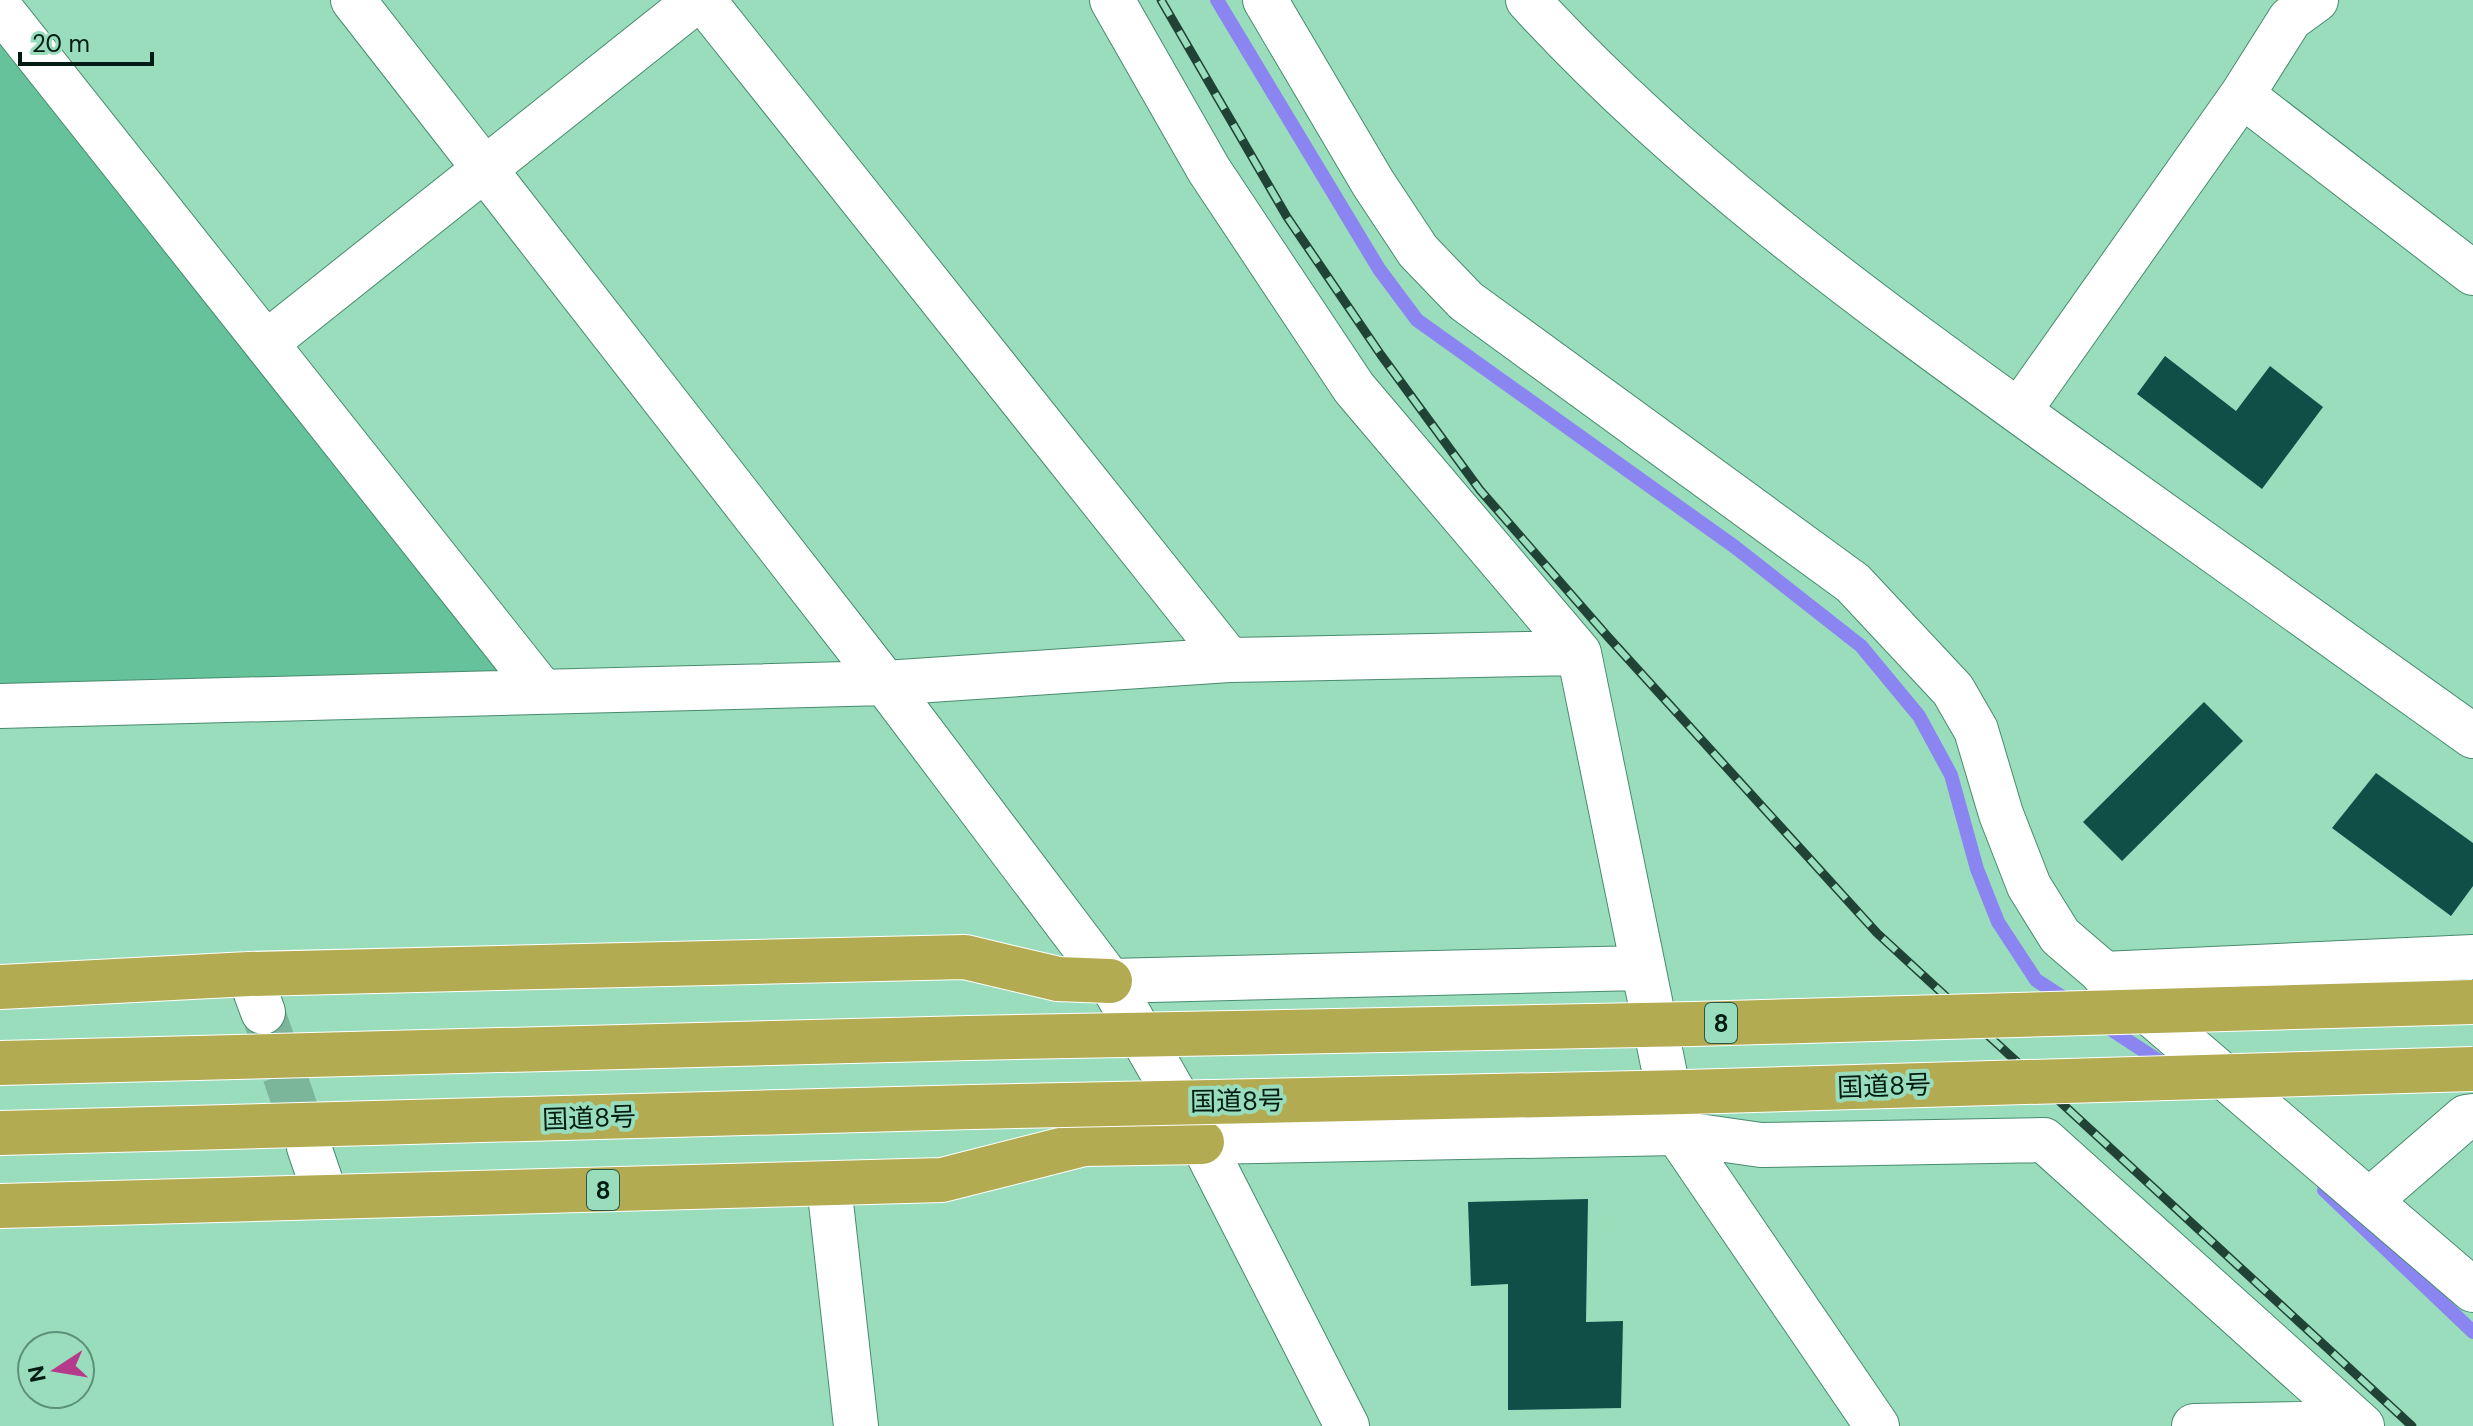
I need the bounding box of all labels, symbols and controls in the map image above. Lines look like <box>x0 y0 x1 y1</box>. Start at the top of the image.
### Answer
scale bar <box>20 16 152 66</box>
text: 20 m <box>32 28 90 59</box>
road number: 8 <box>1705 1003 1737 1043</box>
street label: 国道8号 <box>1837 1067 1931 1105</box>
street label: 国道8号 <box>1190 1083 1284 1119</box>
street label: 国道8号 <box>542 1099 636 1137</box>
road number: 8 <box>587 1170 619 1210</box>
north arrow <box>16 1330 96 1410</box>
text: N <box>21 1363 53 1385</box>

